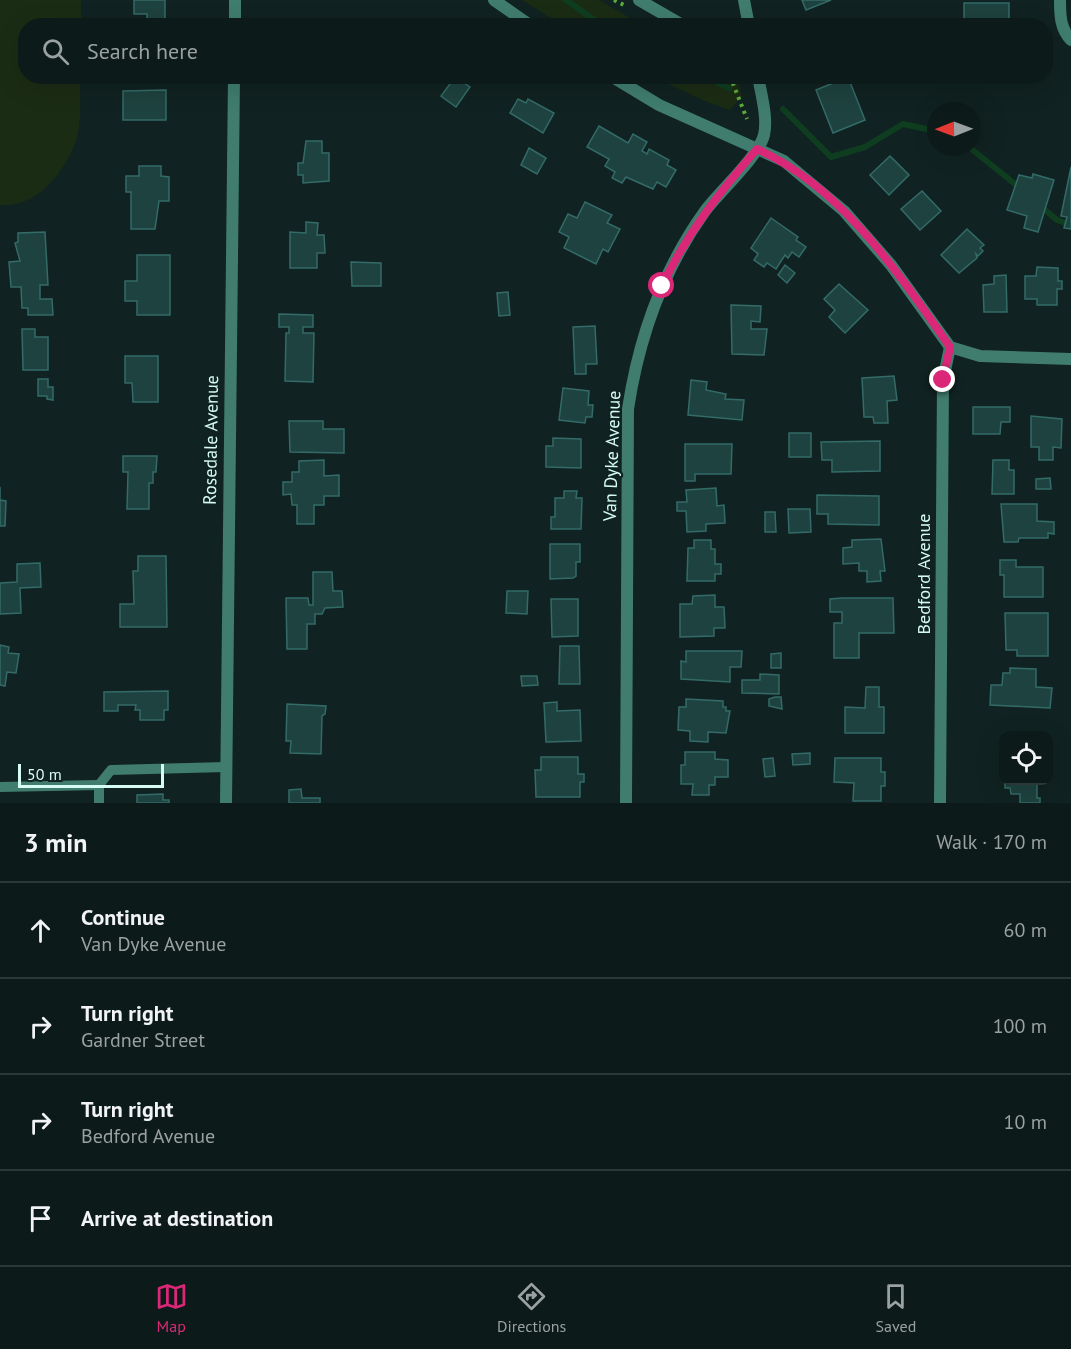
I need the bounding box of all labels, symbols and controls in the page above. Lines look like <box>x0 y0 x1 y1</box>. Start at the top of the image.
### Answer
search box <box>18 18 1053 84</box>
icon: search <box>39 35 72 68</box>
text: Search here <box>87 37 198 65</box>
north arrow <box>927 102 981 156</box>
route start <box>648 272 674 298</box>
route end <box>929 366 955 392</box>
street label: Rosedale Avenue <box>198 375 223 505</box>
street label: Van Dyke Avenue <box>598 390 625 523</box>
street label: Bedford Avenue <box>912 514 935 634</box>
map controls <box>999 731 1053 785</box>
button: locate <box>999 731 1053 785</box>
scale bar <box>18 761 164 788</box>
text: 50 m <box>27 764 62 784</box>
text: 3 min <box>24 826 87 859</box>
text: Walk · 170 m <box>936 829 1047 855</box>
text: Continue <box>81 903 165 931</box>
icon: ahead <box>24 914 57 947</box>
text: 60 m <box>1004 917 1047 943</box>
text: Van Dyke Avenue <box>81 931 226 957</box>
text: Turn right <box>81 999 173 1027</box>
icon: right <box>24 1010 57 1043</box>
text: 100 m <box>993 1013 1047 1039</box>
text: Gardner Street <box>81 1027 205 1053</box>
text: Turn right <box>81 1095 173 1123</box>
icon: right <box>24 1106 57 1139</box>
text: 10 m <box>1004 1109 1047 1135</box>
text: Bedford Avenue <box>81 1123 215 1149</box>
icon: arrive <box>24 1202 57 1235</box>
text: Arrive at destination <box>81 1204 273 1232</box>
tab: Map <box>155 1280 188 1336</box>
tab: Directions <box>497 1280 566 1336</box>
tab: Saved <box>876 1280 916 1336</box>

